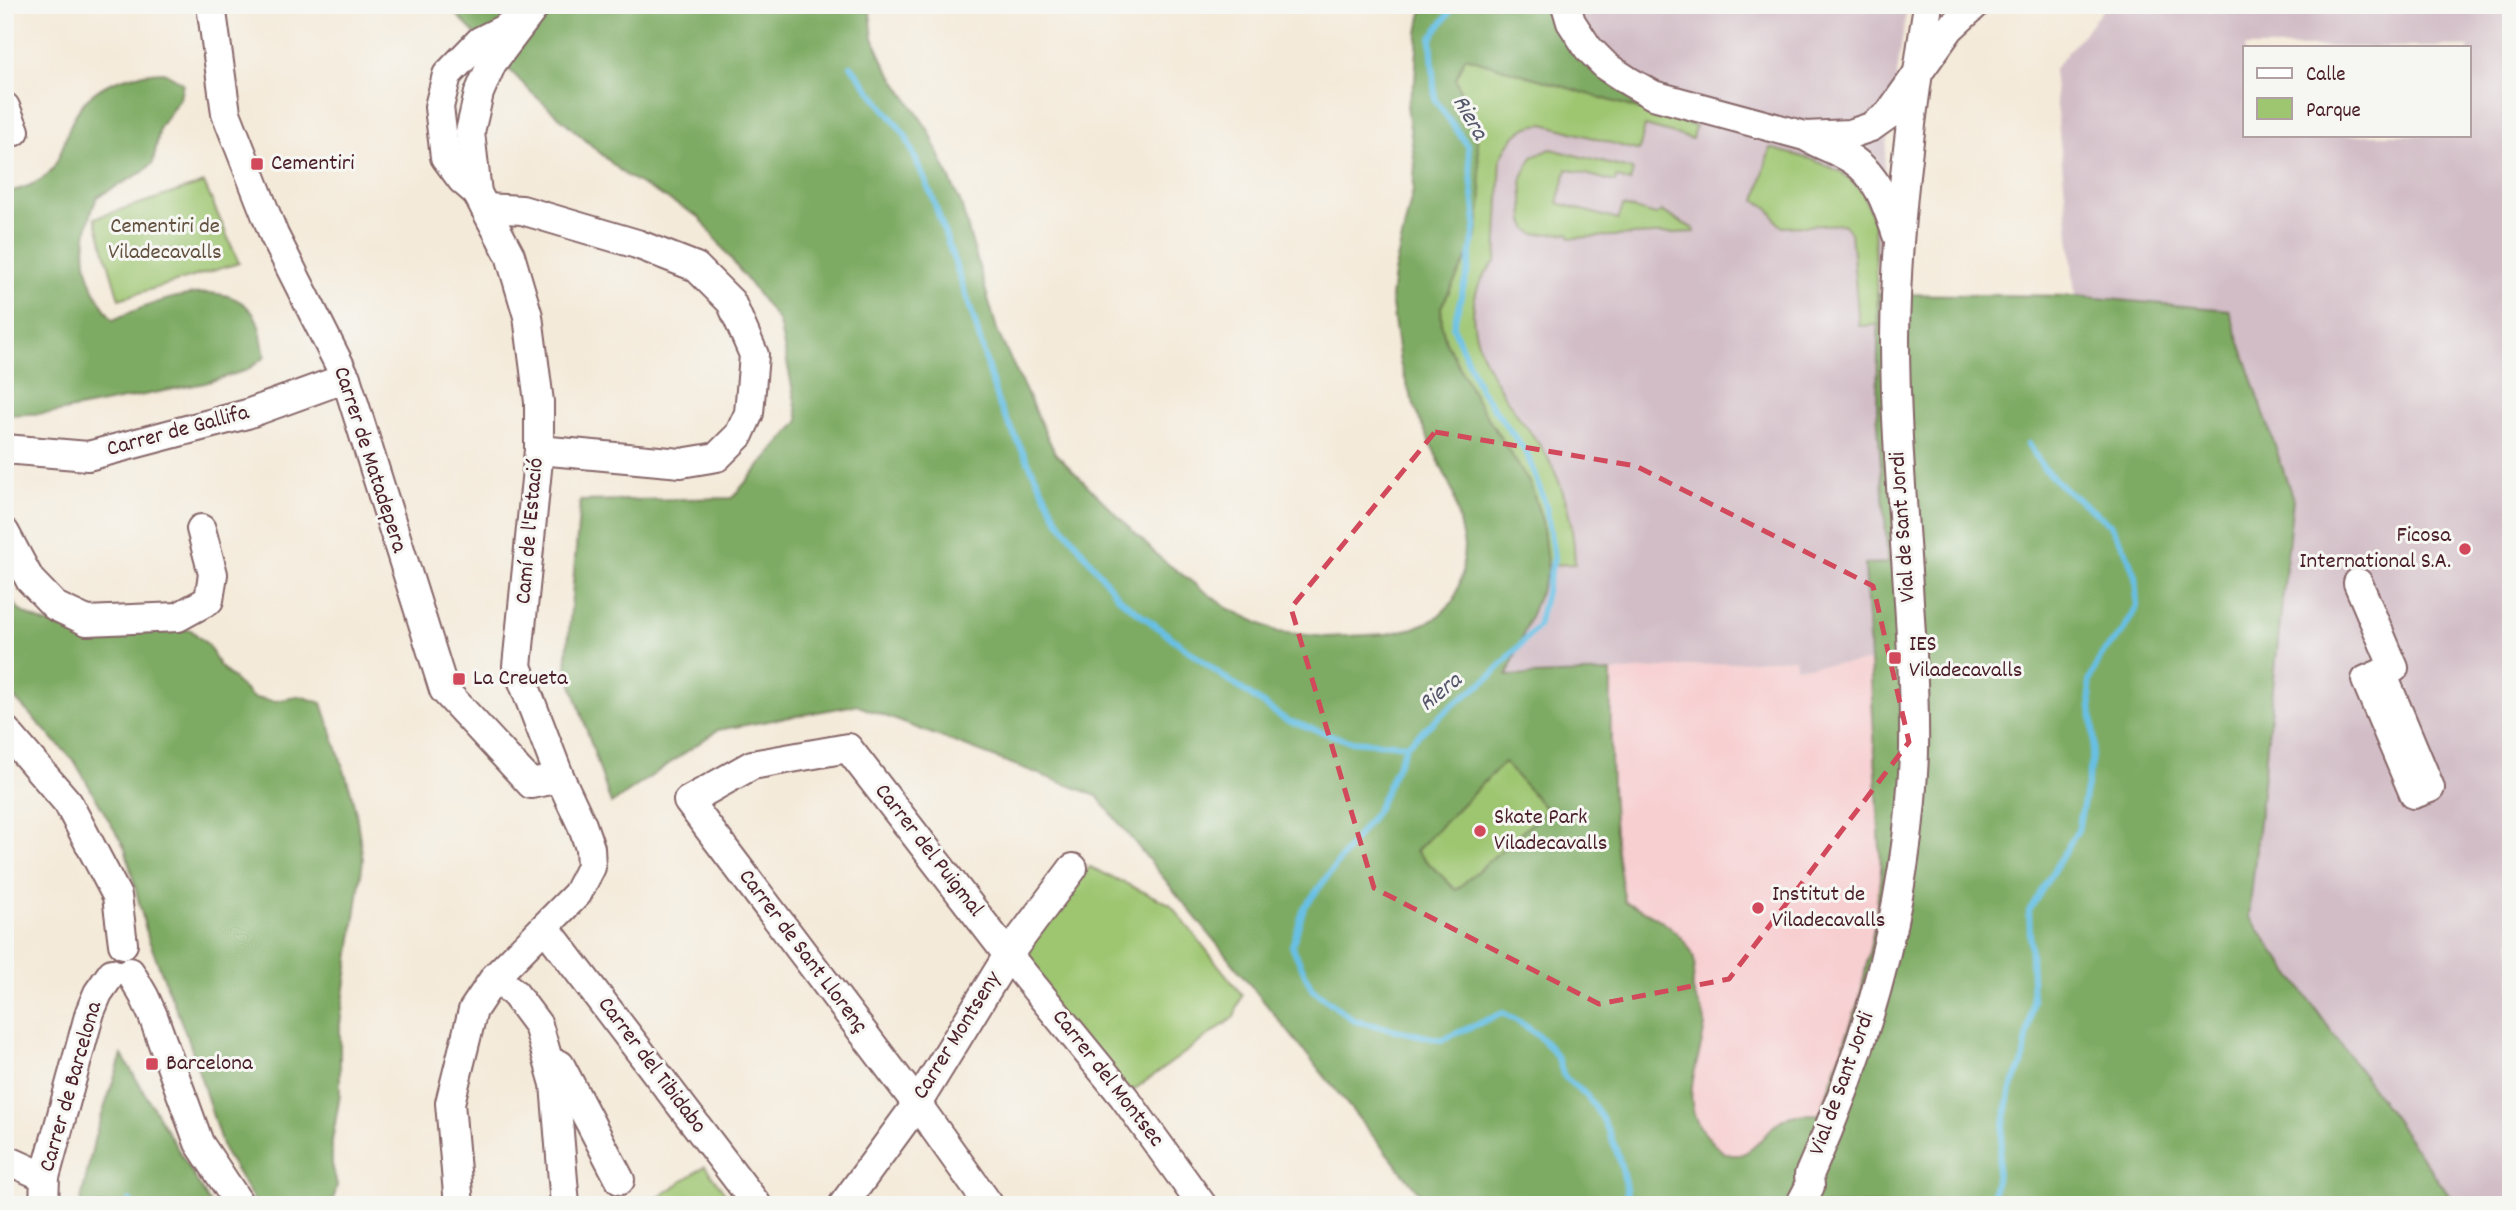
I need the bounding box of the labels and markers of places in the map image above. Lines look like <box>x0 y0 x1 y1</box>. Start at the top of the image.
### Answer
place label: Cementiri <box>271 148 354 181</box>
marker: Cementiri <box>249 156 265 172</box>
place label: Ficosa International S.A. <box>2299 520 2452 579</box>
marker: Ficosa International S.A. <box>2457 541 2473 557</box>
place label: IES Viladecavalls <box>1909 629 2022 688</box>
marker: IES Viladecavalls <box>1887 650 1903 666</box>
place label: La Creueta <box>473 663 569 696</box>
marker: La Creueta <box>451 671 467 687</box>
place label: Skate Park Viladecavalls <box>1494 802 1607 861</box>
marker: Skate Park Viladecavalls <box>1472 823 1488 839</box>
place label: Institut de Viladecavalls <box>1772 879 1885 938</box>
marker: Institut de Viladecavalls <box>1750 900 1766 916</box>
place label: Barcelona <box>166 1048 254 1081</box>
marker: Barcelona <box>144 1056 160 1072</box>

